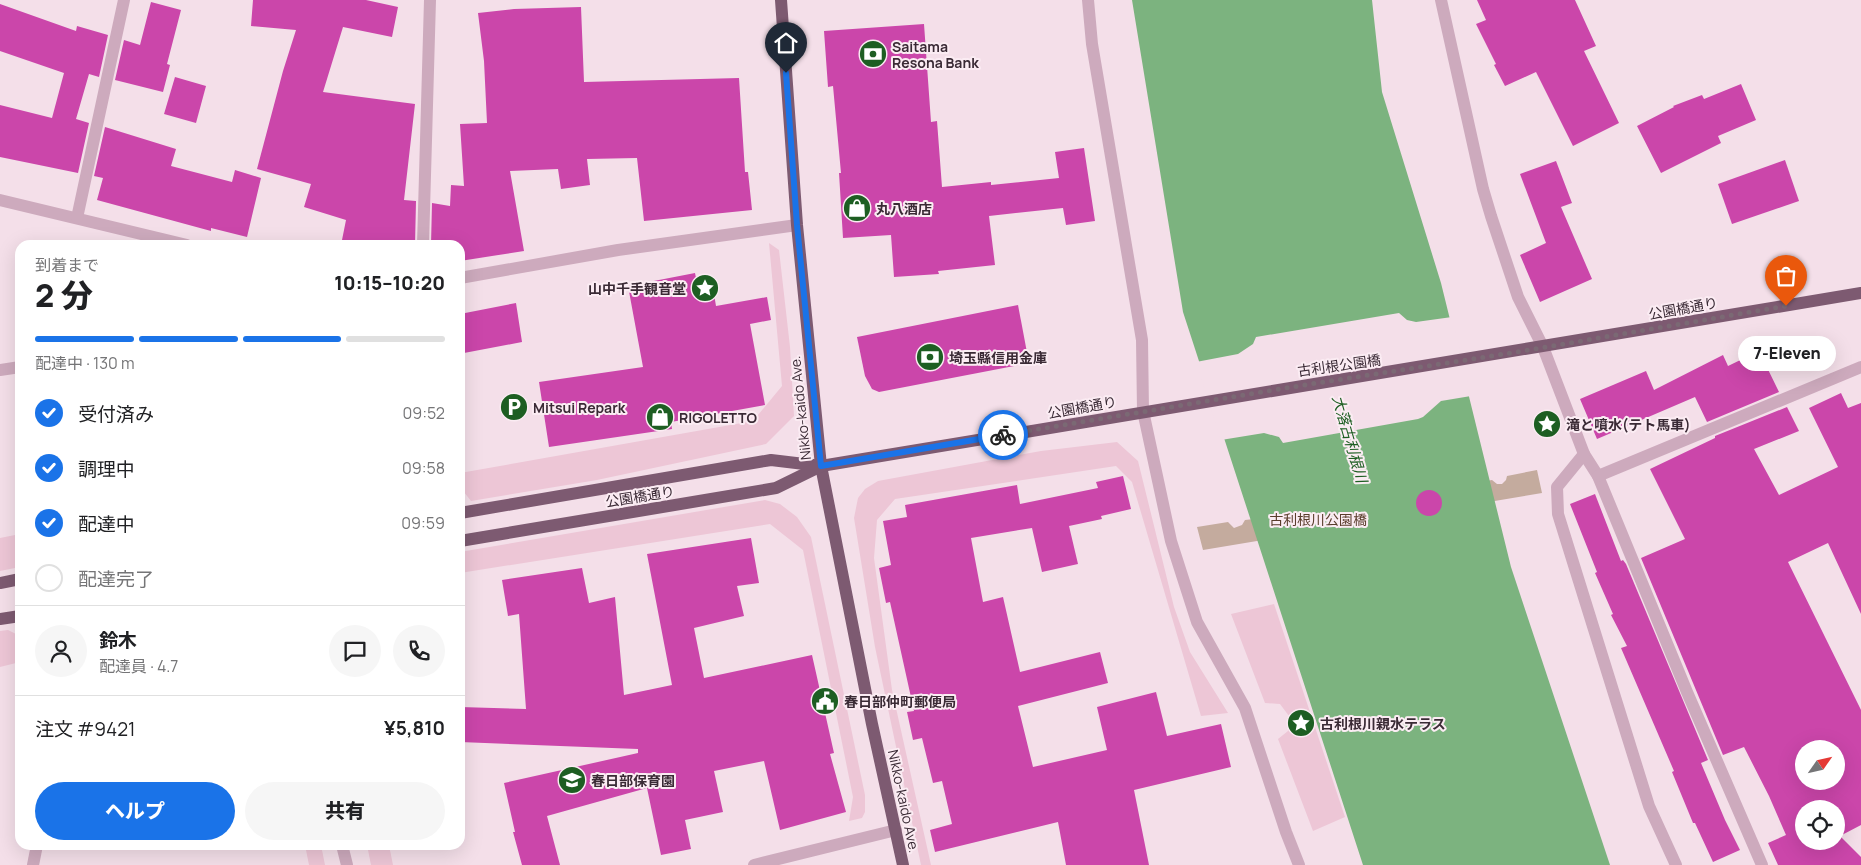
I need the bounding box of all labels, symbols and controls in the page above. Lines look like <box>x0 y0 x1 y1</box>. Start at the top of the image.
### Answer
pin <box>765 22 807 73</box>
icon: home <box>772 29 800 57</box>
place label: Saitama Resona Bank <box>892 37 979 72</box>
bank icon: Saitama Resona Bank <box>858 39 888 69</box>
shop icon: 丸八酒店 <box>842 193 872 223</box>
place label: 丸八酒店 <box>876 199 932 218</box>
text: 到着まで <box>35 254 99 276</box>
pin <box>1765 255 1807 306</box>
icon: bag <box>1772 262 1800 290</box>
text: 10:15–10:20 <box>334 270 445 296</box>
text: 2 分 <box>35 273 93 317</box>
place icon: 山中千手観音堂 <box>690 273 720 303</box>
place label: 山中千手観音堂 <box>588 279 686 298</box>
street label: 公園橋通り <box>1647 293 1719 323</box>
callout: 7-Eleven <box>1737 336 1835 371</box>
bank icon: 埼玉縣信用金庫 <box>915 342 945 372</box>
text: 7-Eleven <box>1753 342 1821 364</box>
place label: 埼玉縣信用金庫 <box>949 348 1047 367</box>
street label: 古利根公園橋 <box>1296 350 1382 380</box>
text: 配達中 · 130 m <box>35 352 135 374</box>
street label: Nikko-kaido Ave. <box>785 355 815 461</box>
parking icon: Mitsui Repark <box>499 392 529 422</box>
street label: 公園橋通り <box>1046 392 1118 422</box>
water label: 大落古利根川 <box>1328 393 1373 487</box>
place label: Mitsui Repark <box>533 398 626 417</box>
icon: check <box>35 399 63 427</box>
text: 受付済み <box>78 401 154 427</box>
text: 09:52 <box>403 402 445 424</box>
shop icon: RIGOLETTO <box>645 402 675 432</box>
place label: RIGOLETTO <box>679 408 757 427</box>
place icon: 滝と噴水(テト馬車) <box>1532 409 1562 439</box>
courier <box>978 410 1028 460</box>
place label: 滝と噴水(テト馬車) <box>1566 415 1691 434</box>
icon: bike <box>989 421 1017 449</box>
icon: check <box>35 454 63 482</box>
text: 調理中 <box>78 456 135 482</box>
text: 09:58 <box>402 457 445 479</box>
street label: 公園橋通り <box>604 481 676 511</box>
icon: check <box>35 509 63 537</box>
park label: 古利根川公園橋 <box>1269 510 1367 529</box>
text: 配達中 <box>78 511 135 537</box>
text: 09:59 <box>401 512 445 534</box>
text: 配達完了 <box>78 566 154 592</box>
button: person <box>35 625 87 677</box>
button: chat <box>329 625 381 677</box>
button: phone <box>393 625 445 677</box>
text: 鈴木 <box>99 627 137 653</box>
text: 配達員 · 4.7 <box>99 655 178 677</box>
public building icon: 春日部仲町郵便局 <box>810 686 840 716</box>
place label: 春日部仲町郵便局 <box>844 692 956 711</box>
place icon: 古利根川親水テラス <box>1286 708 1316 738</box>
place label: 古利根川親水テラス <box>1320 714 1446 733</box>
text: ¥5,810 <box>384 715 445 741</box>
text: 注文 #9421 <box>35 716 136 742</box>
north arrow <box>1795 740 1845 790</box>
map controls <box>1795 740 1845 850</box>
street label: Nikko-kaido Ave. <box>884 748 924 854</box>
school or university icon: 春日部保育園 <box>557 765 587 795</box>
place label: 春日部保育園 <box>591 771 675 790</box>
button: ヘルプ <box>35 782 235 840</box>
button: 共有 <box>245 782 445 840</box>
button: locate <box>1795 800 1845 850</box>

